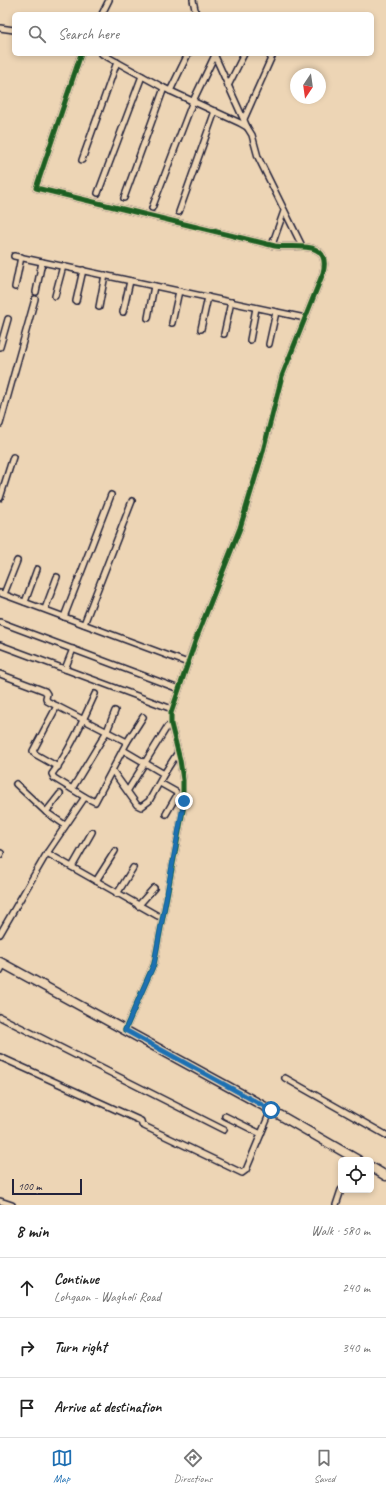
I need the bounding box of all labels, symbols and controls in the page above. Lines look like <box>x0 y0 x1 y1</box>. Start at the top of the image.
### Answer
search box <box>12 12 374 56</box>
icon: search <box>26 23 48 45</box>
text: Search here <box>58 25 119 44</box>
north arrow <box>290 68 326 104</box>
route end <box>175 792 193 810</box>
route start <box>262 1101 280 1119</box>
map controls <box>338 1157 374 1193</box>
button: locate <box>338 1157 374 1193</box>
scale bar <box>12 1177 82 1196</box>
text: 100 m <box>18 1179 42 1193</box>
text: 8 min <box>16 1221 49 1242</box>
text: Walk · 580 m <box>311 1223 370 1239</box>
text: Continue <box>54 1270 99 1289</box>
icon: ahead <box>16 1277 38 1299</box>
text: 240 m <box>342 1280 370 1296</box>
text: Lohgaon - Wagholi Road <box>54 1289 161 1305</box>
icon: right <box>16 1337 38 1359</box>
text: Turn right <box>54 1338 107 1357</box>
text: 340 m <box>342 1340 370 1356</box>
icon: arrive <box>16 1397 38 1419</box>
text: Arrive at destination <box>54 1398 161 1417</box>
tab: Map <box>51 1447 73 1485</box>
tab: Directions <box>174 1447 212 1485</box>
tab: Saved <box>313 1447 335 1485</box>

